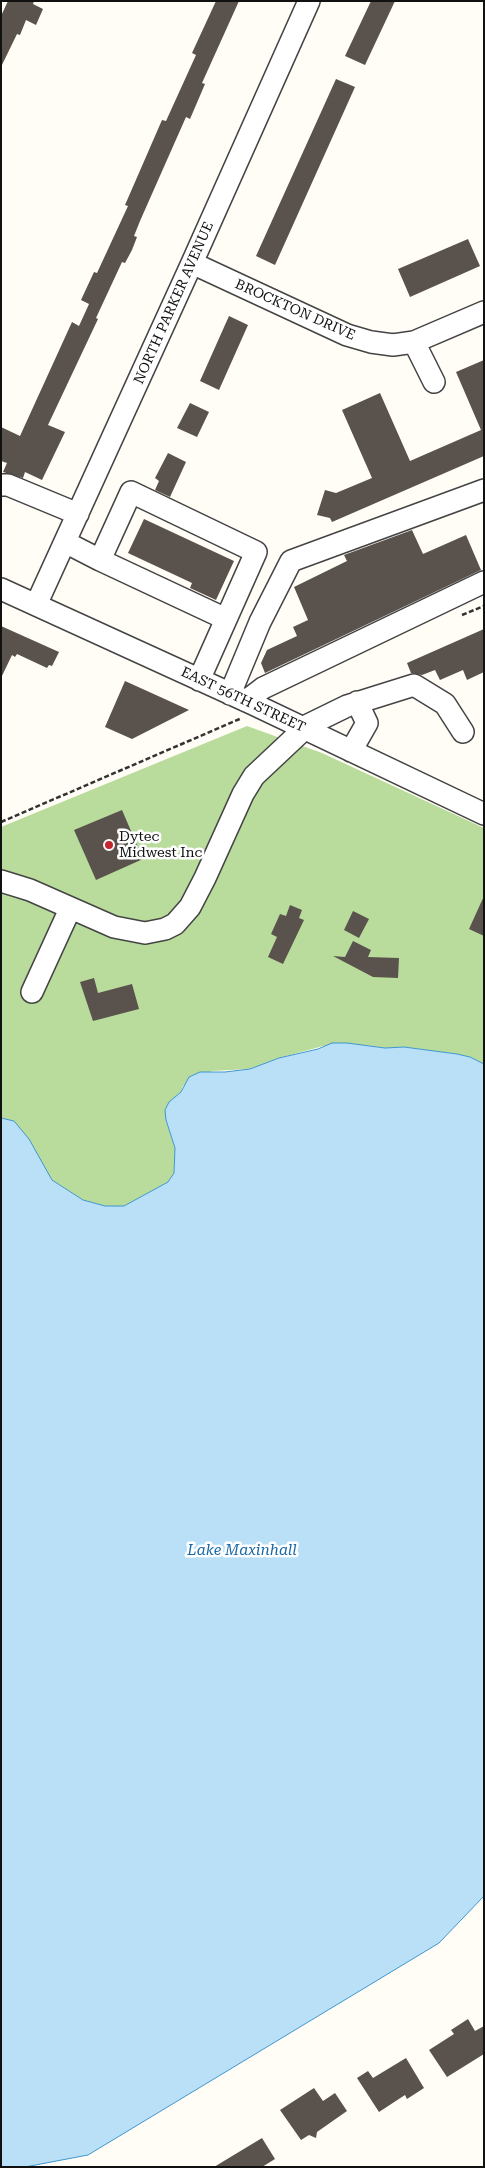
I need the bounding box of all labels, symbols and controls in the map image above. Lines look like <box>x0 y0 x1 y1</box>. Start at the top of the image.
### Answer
street label: NORTH PARKER AVENUE <box>131 219 217 387</box>
street label: BROCKTON DRIVE <box>232 276 358 344</box>
street label: EAST 56TH STREET <box>178 664 308 736</box>
place label: Dytec Midwest Inc <box>119 829 202 862</box>
marker: Dytec Midwest Inc <box>103 839 115 851</box>
water label: Lake Maxinhall <box>187 1542 297 1560</box>

